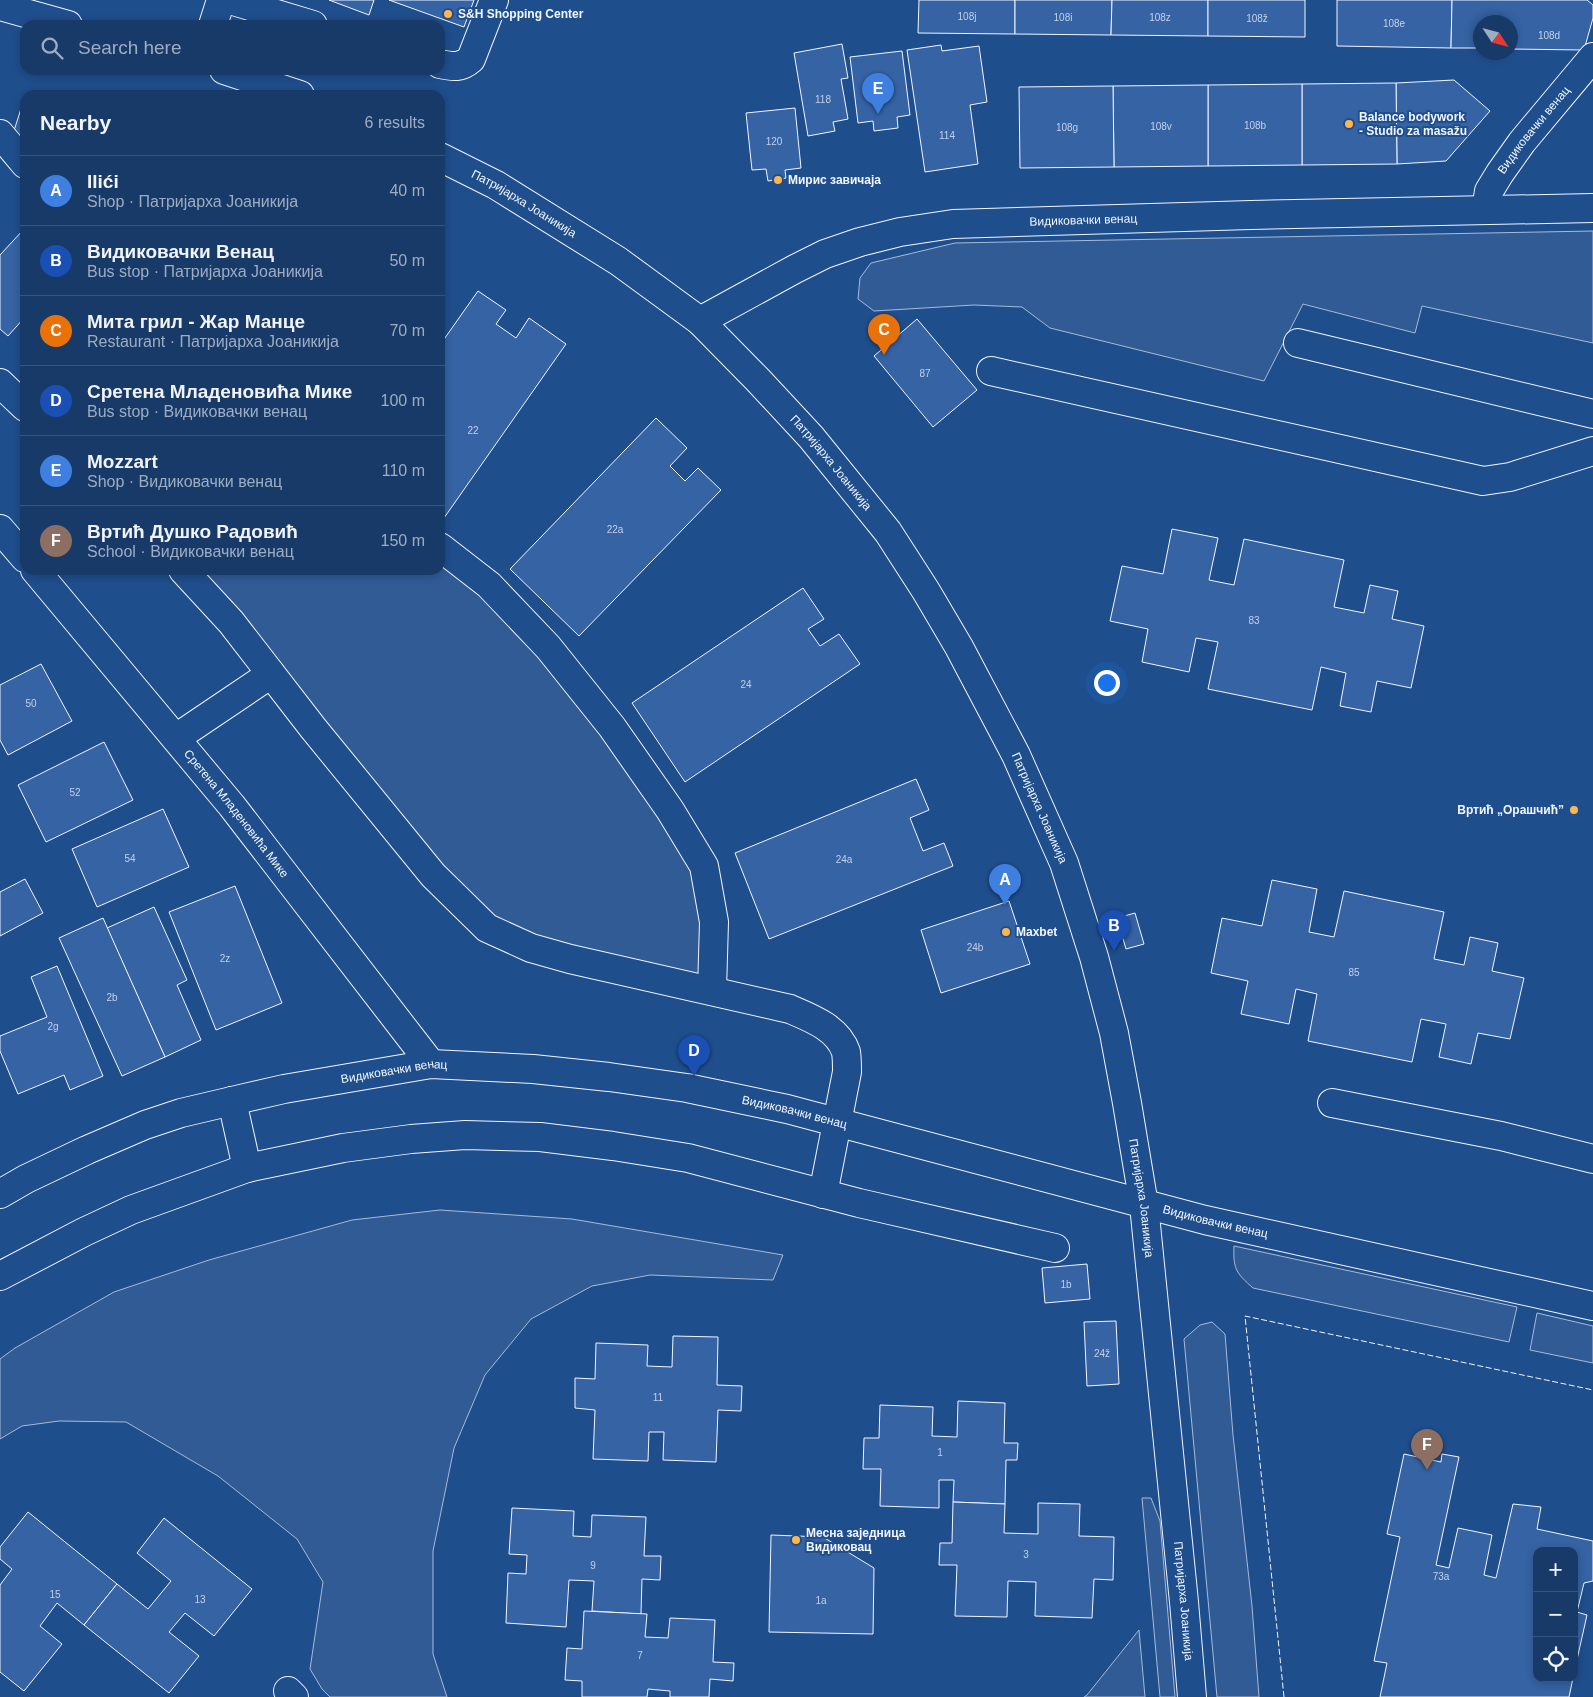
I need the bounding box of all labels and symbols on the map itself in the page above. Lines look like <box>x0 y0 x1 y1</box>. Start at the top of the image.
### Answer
place label: S&H Shopping Center <box>458 7 584 21</box>
marker: S&H Shopping Center <box>442 8 454 20</box>
house number: 108j <box>958 11 976 22</box>
house number: 108i <box>1054 12 1072 23</box>
house number: 108z <box>1149 12 1171 23</box>
house number: 108ž <box>1246 13 1268 24</box>
north arrow <box>1473 15 1518 60</box>
house number: 108e <box>1383 18 1406 29</box>
house number: 108d <box>1538 30 1560 41</box>
pin: E <box>862 73 894 114</box>
street label: Видиковачки венац <box>1495 83 1573 176</box>
house number: 118 <box>815 94 831 105</box>
place label: Balance bodywork - Studio za masažu <box>1359 110 1467 138</box>
marker: Balance bodywork - Studio za masažu <box>1343 118 1355 130</box>
house number: 108b <box>1244 120 1267 131</box>
house number: 108v <box>1150 121 1172 132</box>
house number: 108g <box>1056 122 1078 133</box>
house number: 114 <box>939 130 955 141</box>
house number: 120 <box>766 136 783 147</box>
street label: Патријарха Јоаникија <box>469 167 579 240</box>
place label: Мирис завичаја <box>788 173 881 187</box>
marker: Мирис завичаја <box>772 174 784 186</box>
street label: Видиковачки венац <box>1029 211 1138 229</box>
pin: C <box>868 314 900 355</box>
house number: 87 <box>919 368 931 379</box>
street label: Патријарха Јоаникија <box>787 412 875 513</box>
house number: 22 <box>467 425 479 436</box>
house number: 22a <box>607 524 624 535</box>
house number: 83 <box>1248 615 1260 626</box>
your location <box>1094 670 1120 696</box>
house number: 24 <box>740 679 752 690</box>
house number: 50 <box>25 698 37 709</box>
street label: Сретена Младеновића Мике <box>181 747 292 881</box>
street label: Патријарха Јоаникија <box>1009 750 1070 866</box>
house number: 52 <box>69 787 81 798</box>
place label: Вртић „Орашчић” <box>1457 803 1564 817</box>
marker: Вртић „Орашчић” <box>1568 804 1580 816</box>
house number: 54 <box>124 853 136 864</box>
house number: 24a <box>836 854 853 865</box>
pin: A <box>989 864 1021 905</box>
pin: B <box>1098 910 1130 951</box>
place label: Maxbet <box>1016 925 1057 939</box>
marker: Maxbet <box>1000 926 1012 938</box>
house number: 24b <box>967 942 984 953</box>
house number: 2z <box>220 953 230 964</box>
house number: 85 <box>1348 967 1360 978</box>
house number: 2b <box>106 992 118 1003</box>
house number: 2g <box>47 1021 59 1032</box>
pin: D <box>678 1035 710 1076</box>
street label: Видиковачки венац <box>340 1057 448 1086</box>
street label: Видиковачки венац <box>741 1093 849 1132</box>
street label: Патријарха Јоаникија <box>1126 1138 1156 1258</box>
street label: Видиковачки венац <box>1161 1202 1270 1241</box>
house number: 1b <box>1060 1279 1072 1290</box>
house number: 24ž <box>1094 1348 1110 1359</box>
house number: 11 <box>653 1392 664 1403</box>
pin: F <box>1411 1429 1443 1470</box>
house number: 1 <box>937 1447 943 1458</box>
place label: Месна заједница Видиковац <box>806 1526 906 1554</box>
marker: Месна заједница Видиковац <box>790 1534 802 1546</box>
street label: Патријарха Јоаникија <box>1171 1541 1196 1661</box>
house number: 3 <box>1023 1549 1029 1560</box>
house number: 9 <box>590 1560 596 1571</box>
house number: 73a <box>1433 1571 1450 1582</box>
house number: 15 <box>49 1589 61 1600</box>
house number: 13 <box>194 1594 206 1605</box>
house number: 1a <box>815 1595 827 1606</box>
house number: 7 <box>637 1650 643 1661</box>

